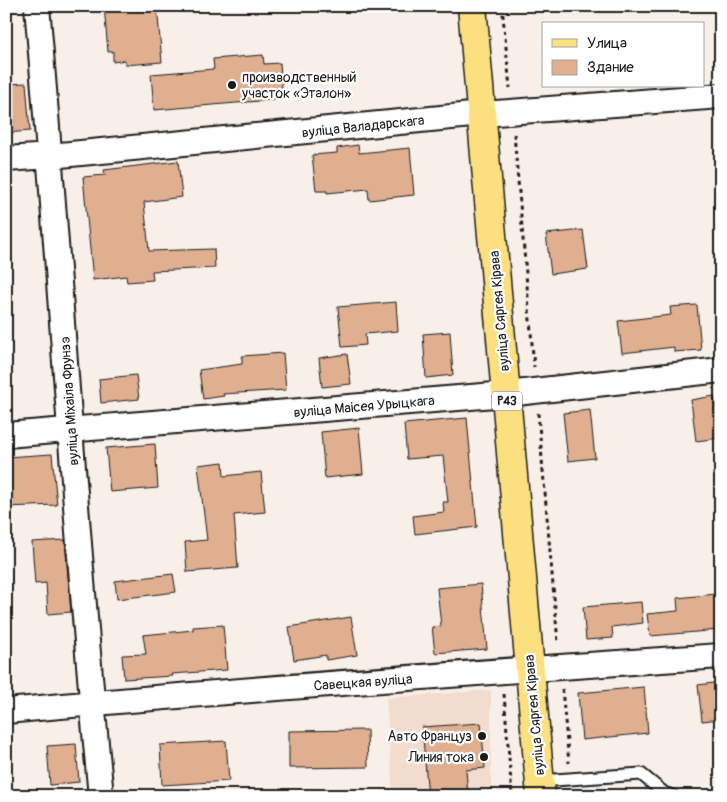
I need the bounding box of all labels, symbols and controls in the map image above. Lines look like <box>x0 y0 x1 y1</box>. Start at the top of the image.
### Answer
legend <box>542 22 704 88</box>
text: Улица <box>587 34 627 53</box>
text: Здание <box>587 58 634 77</box>
place label: производственный участок «Эталон» <box>241 69 356 102</box>
marker: производственный участок «Эталон» <box>226 79 238 91</box>
street label: вуліца Валадарскага <box>301 112 425 141</box>
street label: вуліца Сяргея Кірава <box>486 250 513 372</box>
street label: вуліца Міхаіла Фрунзэ <box>56 336 83 466</box>
street label: вуліца Маісея Урыцкага <box>293 392 435 421</box>
road number: Р43 <box>492 392 522 411</box>
street label: вуліца Сяргея Кірава <box>521 654 548 776</box>
street label: Савецкая вуліца <box>313 671 413 694</box>
place label: Авто Француз <box>387 728 472 745</box>
marker: Авто Француз <box>476 730 488 742</box>
place label: Линия тока <box>407 749 474 766</box>
marker: Линия тока <box>478 751 490 763</box>

